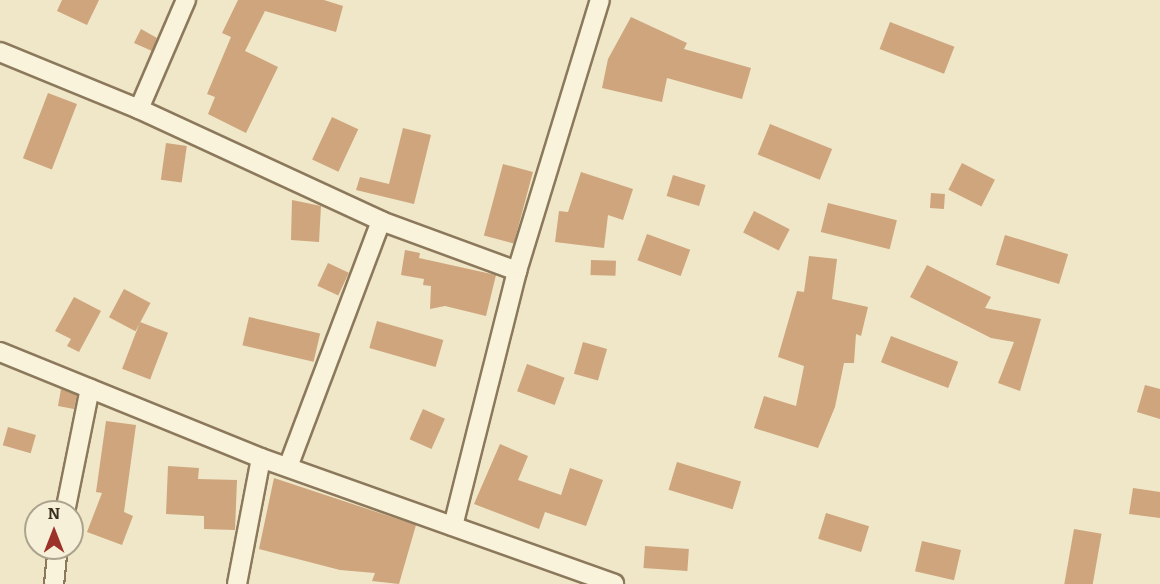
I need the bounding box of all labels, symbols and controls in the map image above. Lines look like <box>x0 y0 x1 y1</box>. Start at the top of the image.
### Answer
north arrow <box>24 500 84 560</box>
text: N <box>48 504 60 523</box>

